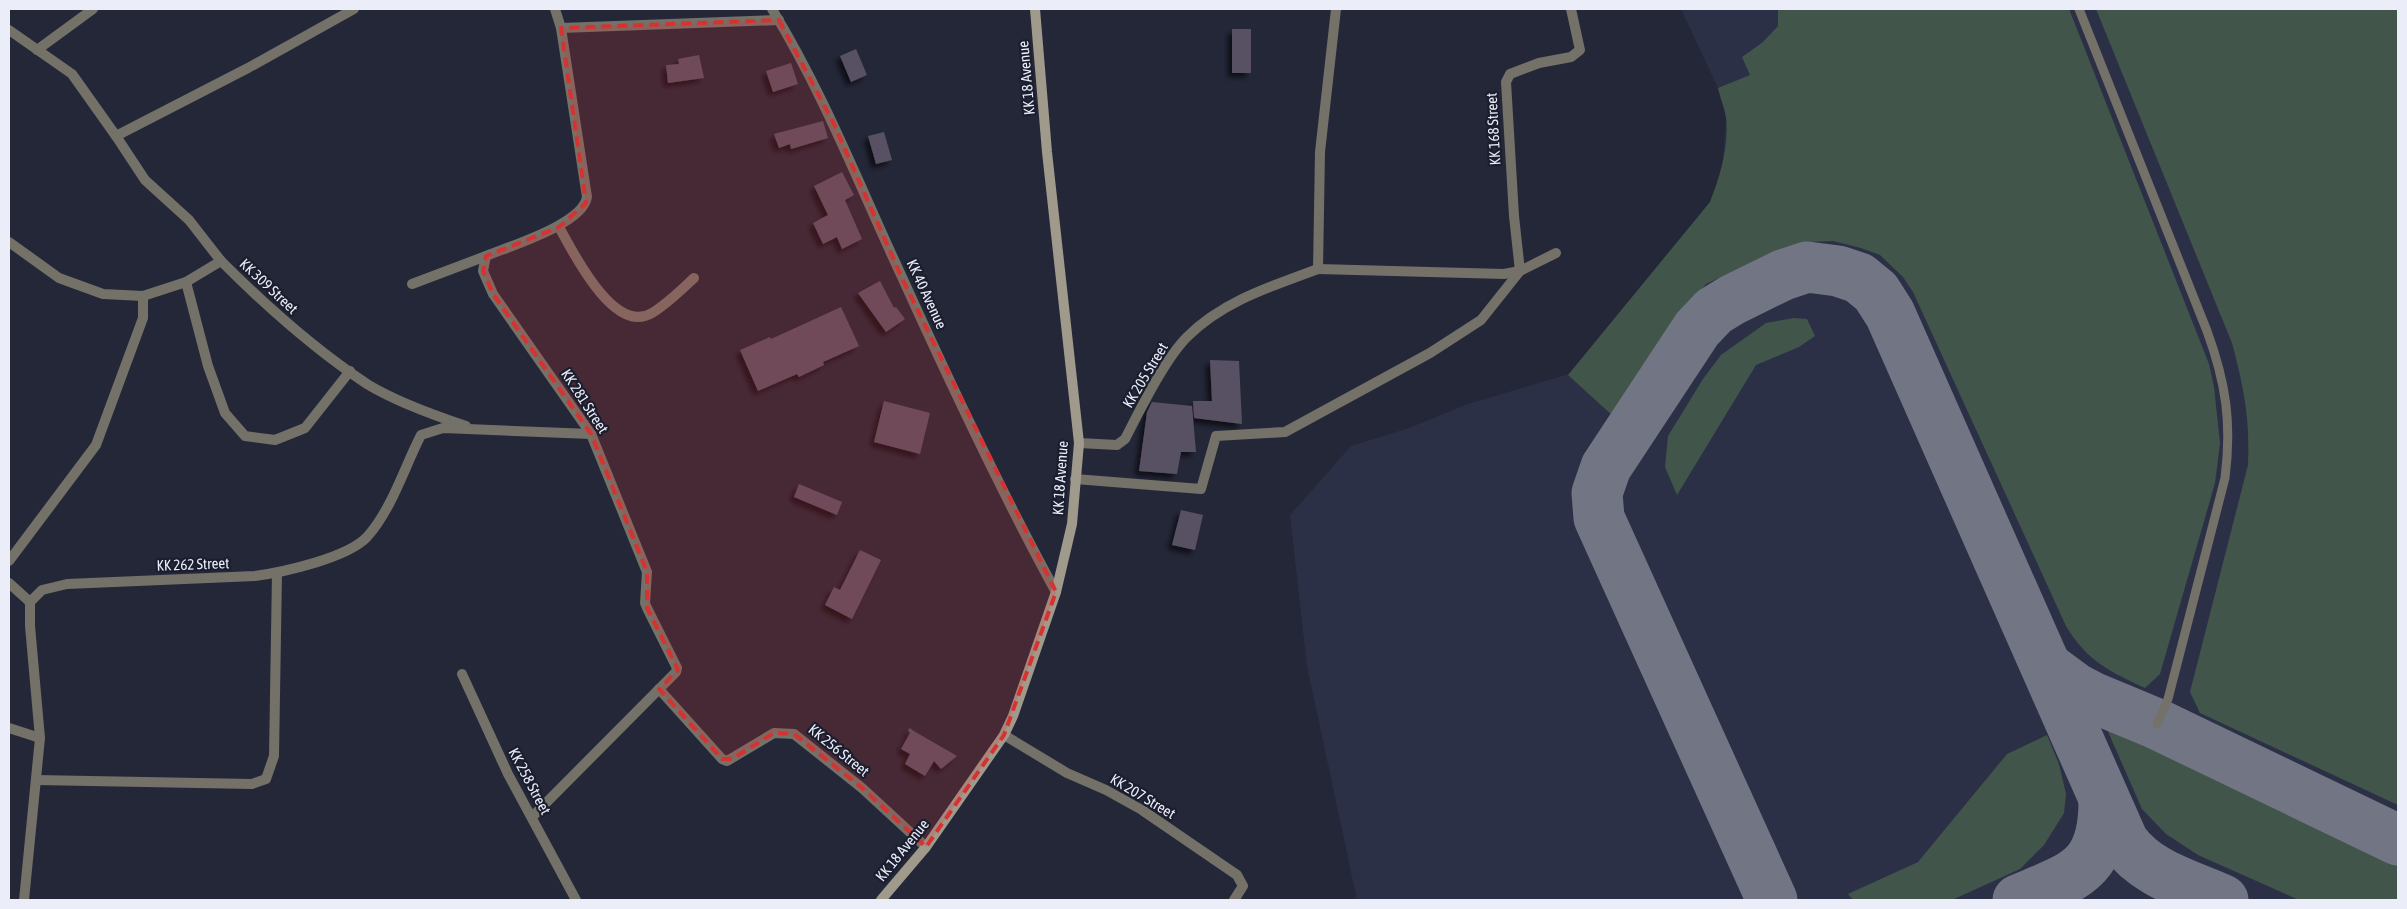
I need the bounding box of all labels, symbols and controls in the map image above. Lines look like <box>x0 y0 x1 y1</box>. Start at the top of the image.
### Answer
street label: KK 18 Avenue <box>1014 40 1038 116</box>
street label: KK 168 Street <box>1483 92 1503 166</box>
street label: KK 309 Street <box>237 255 301 317</box>
street label: KK 40 Avenue <box>904 257 951 331</box>
street label: KK 205 Street <box>1119 339 1171 411</box>
street label: KK 281 Street <box>558 366 612 436</box>
street label: KK 18 Avenue <box>1049 440 1071 516</box>
street label: KK 262 Street <box>156 554 230 574</box>
street label: KK 256 Street <box>805 720 873 780</box>
street label: KK 258 Street <box>505 745 555 817</box>
street label: KK 207 Street <box>1107 770 1179 822</box>
street label: KK 18 Avenue <box>872 816 932 884</box>

